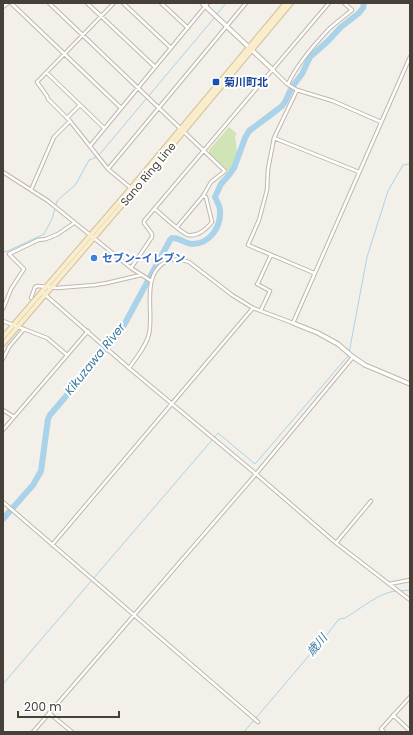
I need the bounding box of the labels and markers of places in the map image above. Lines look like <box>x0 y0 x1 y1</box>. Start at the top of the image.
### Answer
place label: 菊川町北 <box>224 74 268 90</box>
marker: 菊川町北 <box>211 77 221 87</box>
place label: セブン-イレブン <box>102 250 185 266</box>
marker: セブン-イレブン <box>89 253 99 263</box>

